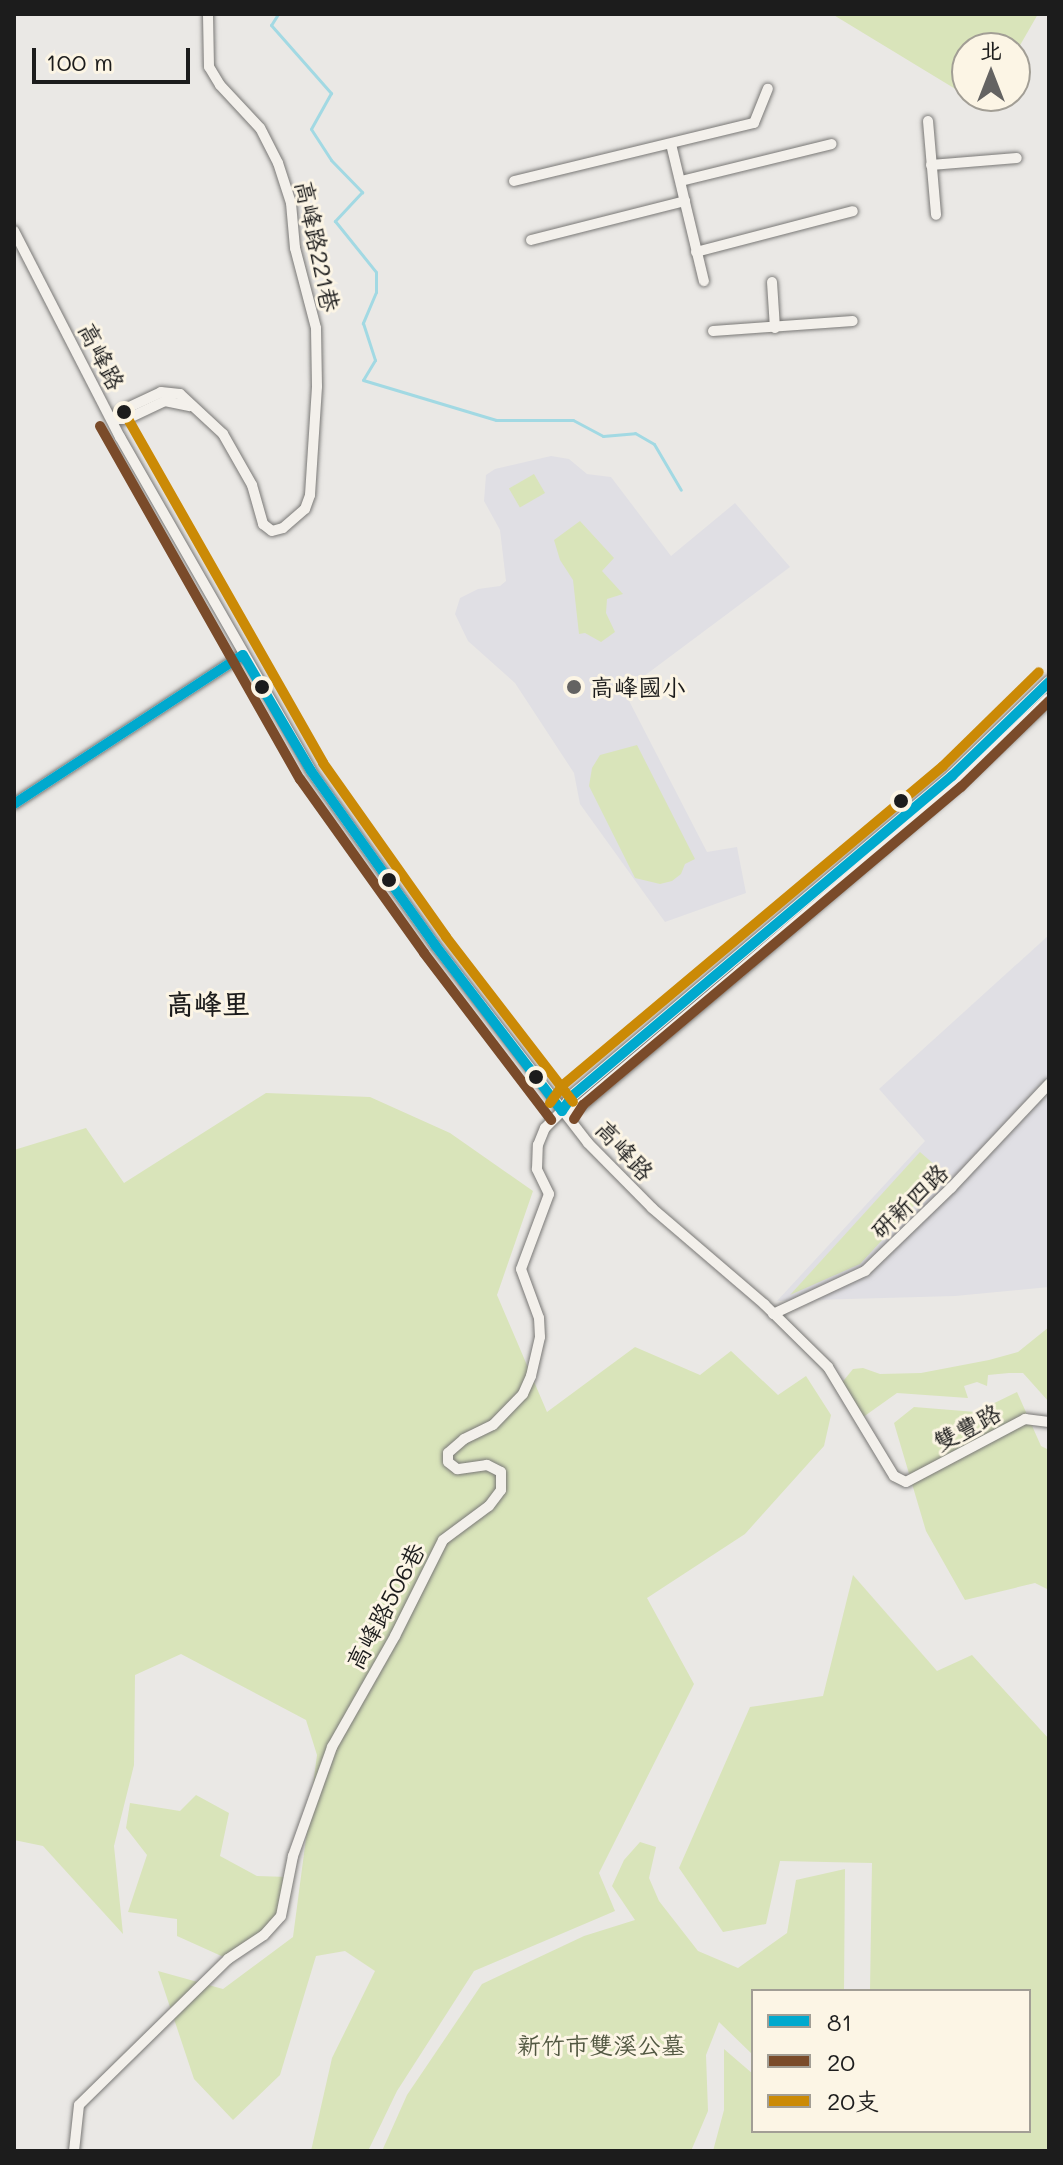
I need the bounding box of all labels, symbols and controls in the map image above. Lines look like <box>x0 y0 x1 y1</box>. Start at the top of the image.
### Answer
scale bar <box>36 32 194 82</box>
north arrow <box>951 32 1031 112</box>
text: 北 <box>980 35 1002 64</box>
text: 100 m <box>46 46 113 77</box>
street label: 高峰路221巷 <box>290 178 346 314</box>
street label: 高峰路 <box>73 317 131 395</box>
unlabelled marker <box>116 404 132 420</box>
place label: 高峰國小 <box>590 673 686 701</box>
marker: 高峰國小 <box>565 678 583 696</box>
unlabelled marker <box>254 679 270 695</box>
unlabelled marker <box>893 793 909 809</box>
unlabelled marker <box>381 872 397 888</box>
district label: 高峰里 <box>166 986 250 1020</box>
unlabelled marker <box>528 1069 544 1085</box>
street label: 高峰路 <box>590 1114 660 1186</box>
street label: 研新四路 <box>864 1157 954 1245</box>
street label: 雙豐路 <box>928 1397 1006 1457</box>
street label: 高峰路506巷 <box>340 1538 430 1674</box>
legend <box>751 1989 1031 2133</box>
text: 81 <box>827 2006 852 2037</box>
park label: 新竹市雙溪公墓 <box>517 2031 685 2059</box>
text: 20 <box>827 2046 855 2077</box>
text: 20支 <box>827 2085 879 2116</box>

